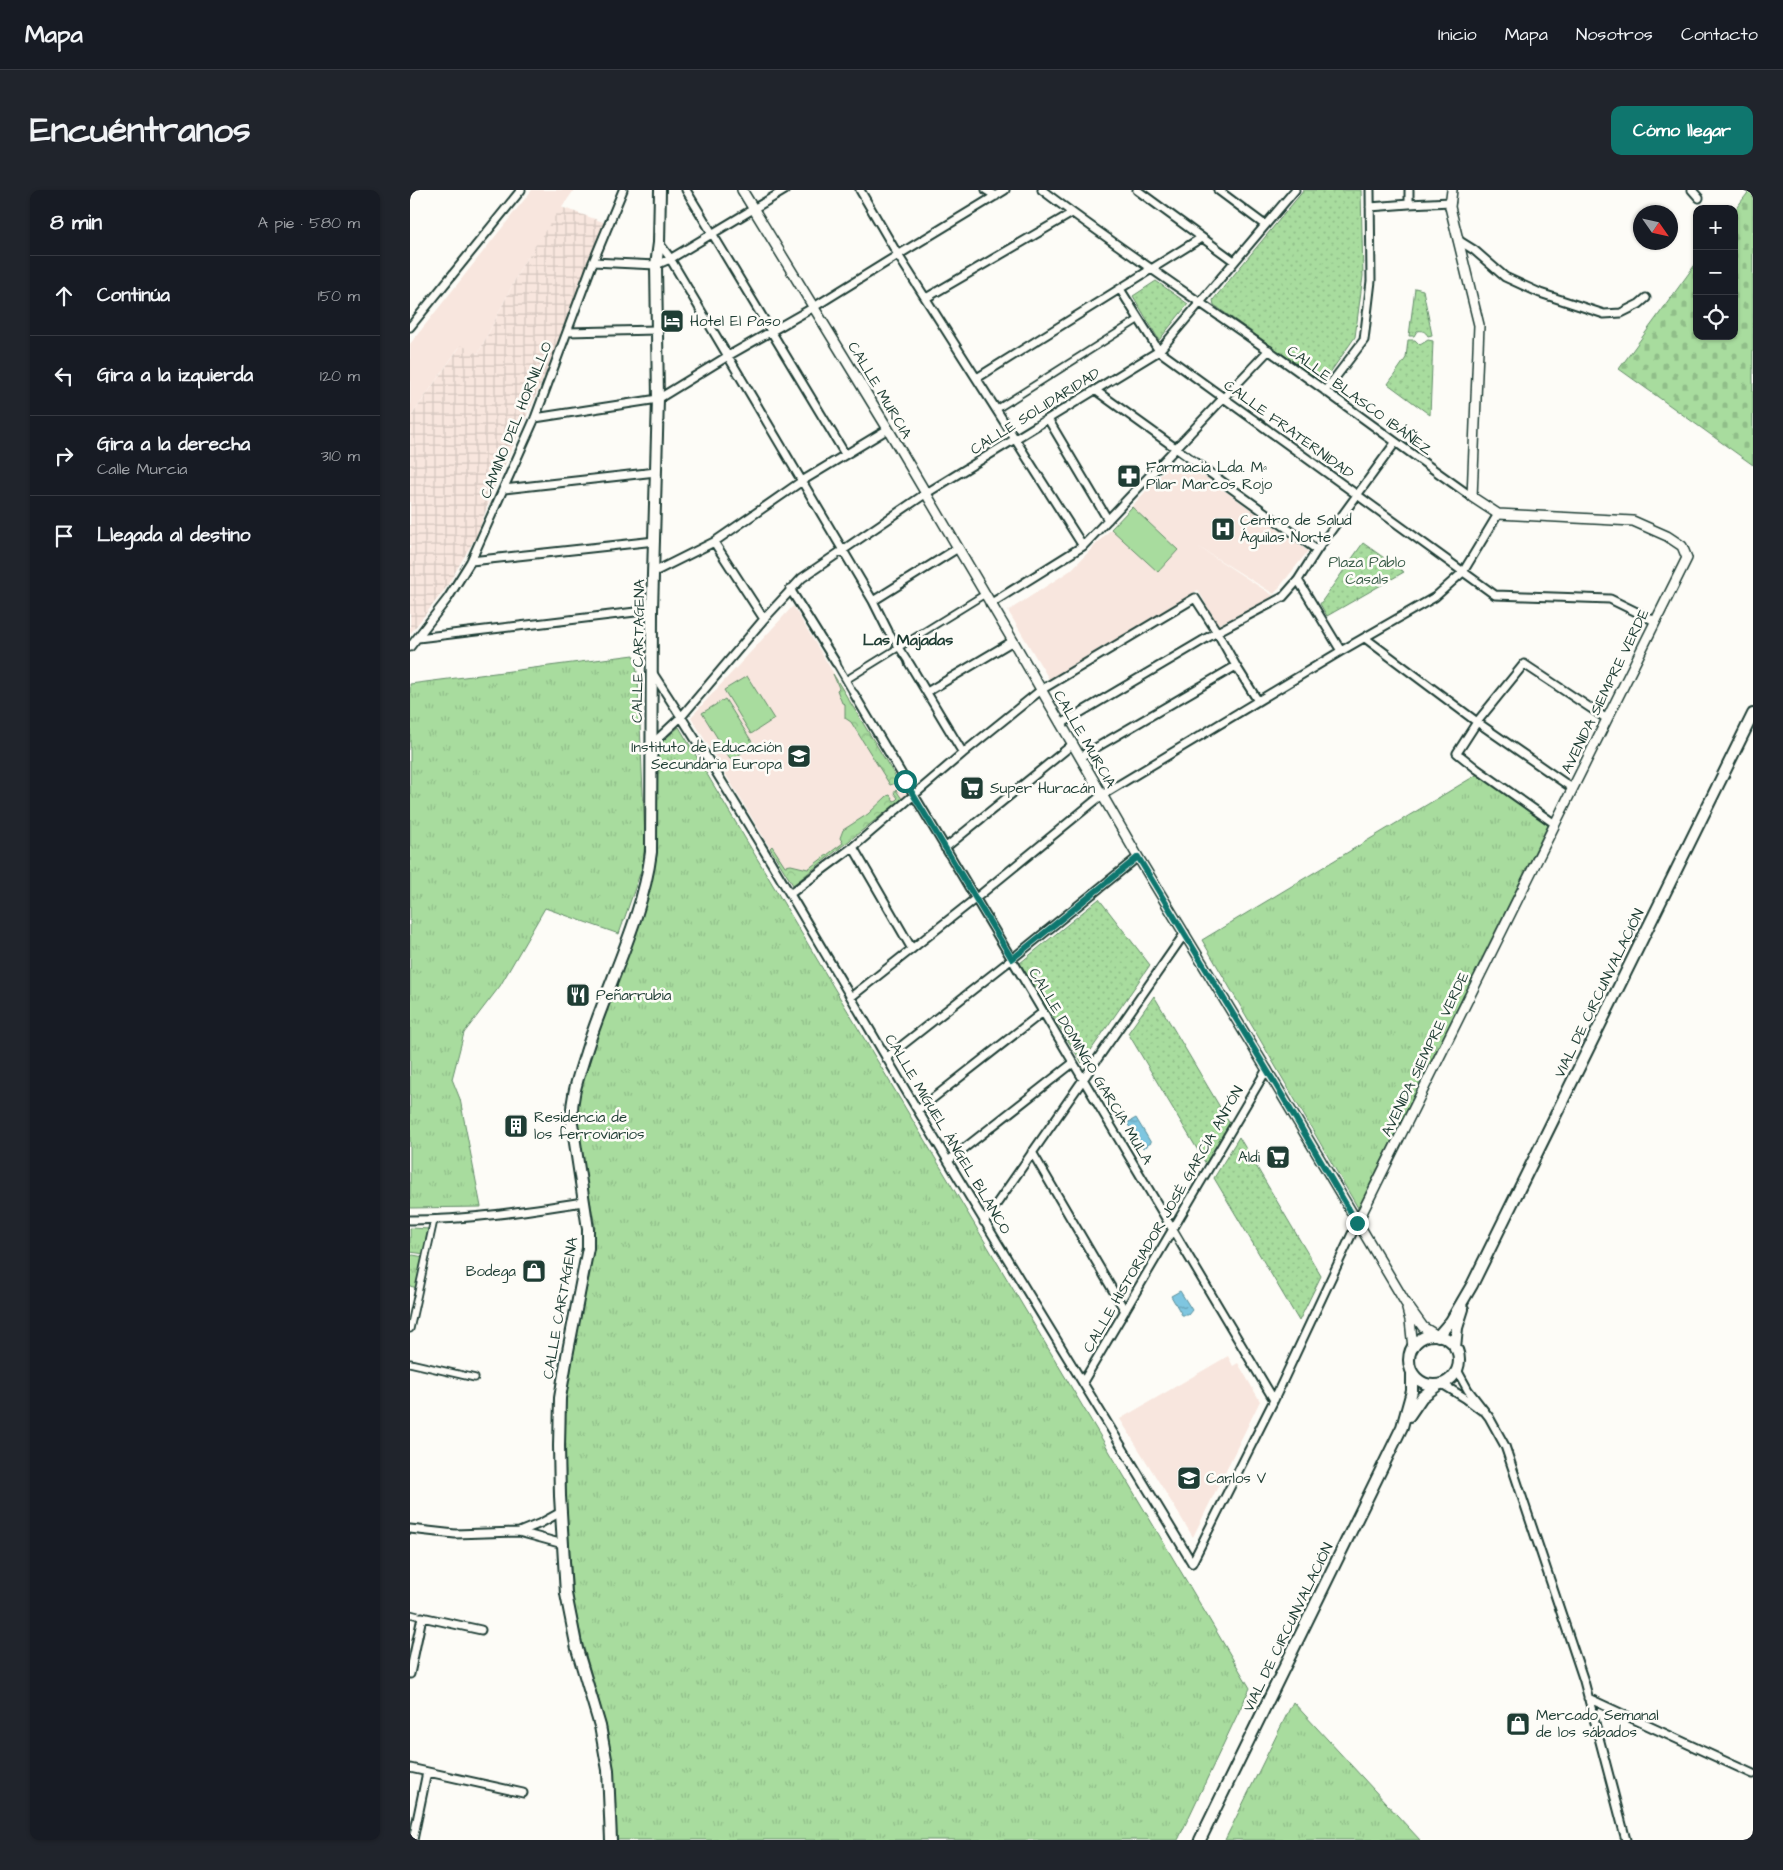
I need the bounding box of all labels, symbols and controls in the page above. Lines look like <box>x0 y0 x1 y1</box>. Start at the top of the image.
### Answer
text: Mapa <box>25 18 83 52</box>
text: Inicio <box>1438 22 1477 47</box>
text: Mapa <box>1505 22 1548 47</box>
text: Nosotros <box>1576 22 1653 47</box>
text: Contacto <box>1681 22 1758 47</box>
text: Encuéntranos <box>30 106 251 155</box>
button: Cómo llegar <box>1611 106 1753 155</box>
north arrow <box>1633 205 1678 250</box>
map controls <box>1693 205 1738 340</box>
button: + <box>1693 205 1738 250</box>
text: 8 min <box>50 208 102 237</box>
text: A pie · 580 m <box>258 212 360 234</box>
button: − <box>1693 250 1738 295</box>
icon: ahead <box>50 282 78 310</box>
text: Continúa <box>97 282 170 309</box>
text: 150 m <box>318 285 360 307</box>
button: locate <box>1693 295 1738 340</box>
hotel icon: Hotel El Paso <box>659 308 685 334</box>
place label: Hotel El Paso <box>690 311 781 332</box>
street label: CALLE MURCIA <box>842 338 917 443</box>
street label: CAMINO DEL HORNILLO <box>475 339 558 502</box>
street label: CALLE BLASCO IBÁÑEZ <box>1283 340 1437 461</box>
icon: left <box>50 362 78 390</box>
text: Gira a la izquierda <box>97 362 253 389</box>
street label: CALLE SOLIDARIDAD <box>966 363 1104 460</box>
text: 120 m <box>320 365 360 387</box>
street label: CALLE FRATERNIDAD <box>1219 375 1358 484</box>
text: Gira a la derecha <box>97 431 250 458</box>
icon: right <box>50 442 78 470</box>
text: 310 m <box>321 445 360 467</box>
place label: Farmacia Lda. Mª Pilar Marcos Rojo <box>1146 457 1273 495</box>
text: Calle Murcia <box>97 458 187 480</box>
pharmacy icon: Farmacia Lda. Mª Pilar Marcos Rojo <box>1116 463 1142 489</box>
place label: Centro de Salud Águilas Norte <box>1240 510 1352 549</box>
hospital icon: Centro de Salud Águilas Norte <box>1210 516 1236 542</box>
icon: arrive <box>50 522 78 550</box>
text: Llegada al destino <box>97 522 250 549</box>
park label: Plaza Pablo Casals <box>1328 552 1406 590</box>
street label: CALLE CARTAGENA <box>627 578 650 723</box>
street label: AVENIDA SIEMPRE VERDE <box>1556 605 1655 777</box>
district label: Las Majadas <box>863 629 953 651</box>
street label: CALLE MURCIA <box>1048 686 1121 792</box>
place label: Instituto de Educación Secundaria Europa <box>631 737 782 775</box>
school or university icon: Instituto de Educación Secundaria Europa <box>786 743 812 769</box>
route start <box>894 770 917 793</box>
supermarket icon: Super Huracán <box>959 775 985 801</box>
place label: Super Huracán <box>990 778 1096 799</box>
street label: VIAL DE CIRCUNVALACIÓN <box>1549 905 1650 1081</box>
street label: CALLE DOMINGO GARCÍA MULA <box>1023 964 1158 1169</box>
street label: AVENIDA SIEMPRE VERDE <box>1376 968 1475 1140</box>
restaurant icon: Peñarrubia <box>565 982 591 1008</box>
place label: Peñarrubia <box>596 985 672 1006</box>
street label: CALLE MIGUEL ÁNGEL BLANCO <box>879 1030 1016 1238</box>
street label: CALLE HISTORIADOR JOSÉ GARCÍA ANTÓN <box>1078 1082 1249 1357</box>
place label: Residencia de los ferroviarios <box>534 1107 645 1145</box>
building icon: Residencia de los ferroviarios <box>503 1113 529 1139</box>
supermarket icon: Aldi <box>1265 1144 1291 1170</box>
place label: Aldi <box>1238 1147 1261 1168</box>
route end <box>1346 1212 1369 1235</box>
street label: CALLE CARTAGENA <box>538 1235 583 1381</box>
shop icon: Bodega <box>521 1258 547 1284</box>
place label: Bodega <box>466 1261 516 1283</box>
school or university icon: Carlos V <box>1176 1465 1202 1491</box>
place label: Carlos V <box>1206 1468 1267 1489</box>
street label: VIAL DE CIRCUNVALACIÓN <box>1238 1539 1339 1715</box>
place label: Mercado Semanal de los sábados <box>1536 1705 1659 1743</box>
shop icon: Mercado Semanal de los sábados <box>1505 1711 1531 1737</box>

